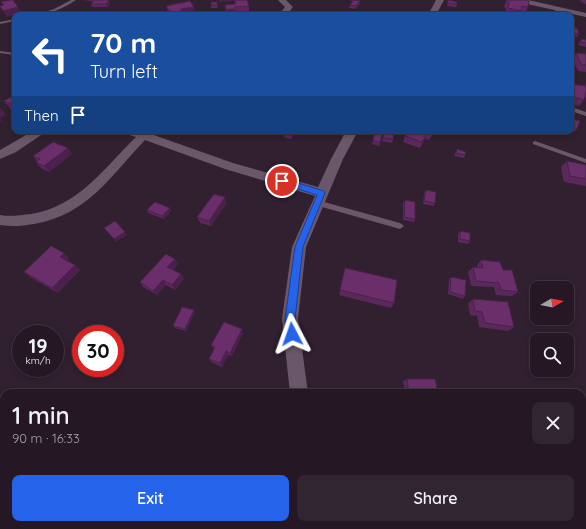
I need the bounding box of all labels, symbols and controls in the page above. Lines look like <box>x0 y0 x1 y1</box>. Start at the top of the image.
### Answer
text: 70 m <box>90 25 156 60</box>
icon: left <box>24 28 76 80</box>
text: Turn left <box>90 60 158 83</box>
icon: arrive <box>67 104 89 126</box>
text: Then <box>24 106 59 125</box>
pin <box>265 164 299 198</box>
icon: arrive <box>271 170 293 192</box>
north arrow <box>530 281 574 325</box>
map controls <box>530 281 574 377</box>
position arrow <box>271 313 313 355</box>
speed limit sign: 30 <box>72 325 124 377</box>
text: 19 <box>28 333 48 358</box>
button: search <box>530 333 574 377</box>
text: km/h <box>25 354 51 367</box>
text: 1 min <box>12 400 70 430</box>
button: close <box>532 402 574 444</box>
text: 90 m · 16:33 <box>12 430 80 446</box>
button: Exit <box>12 475 289 521</box>
button: Share <box>297 475 574 521</box>

